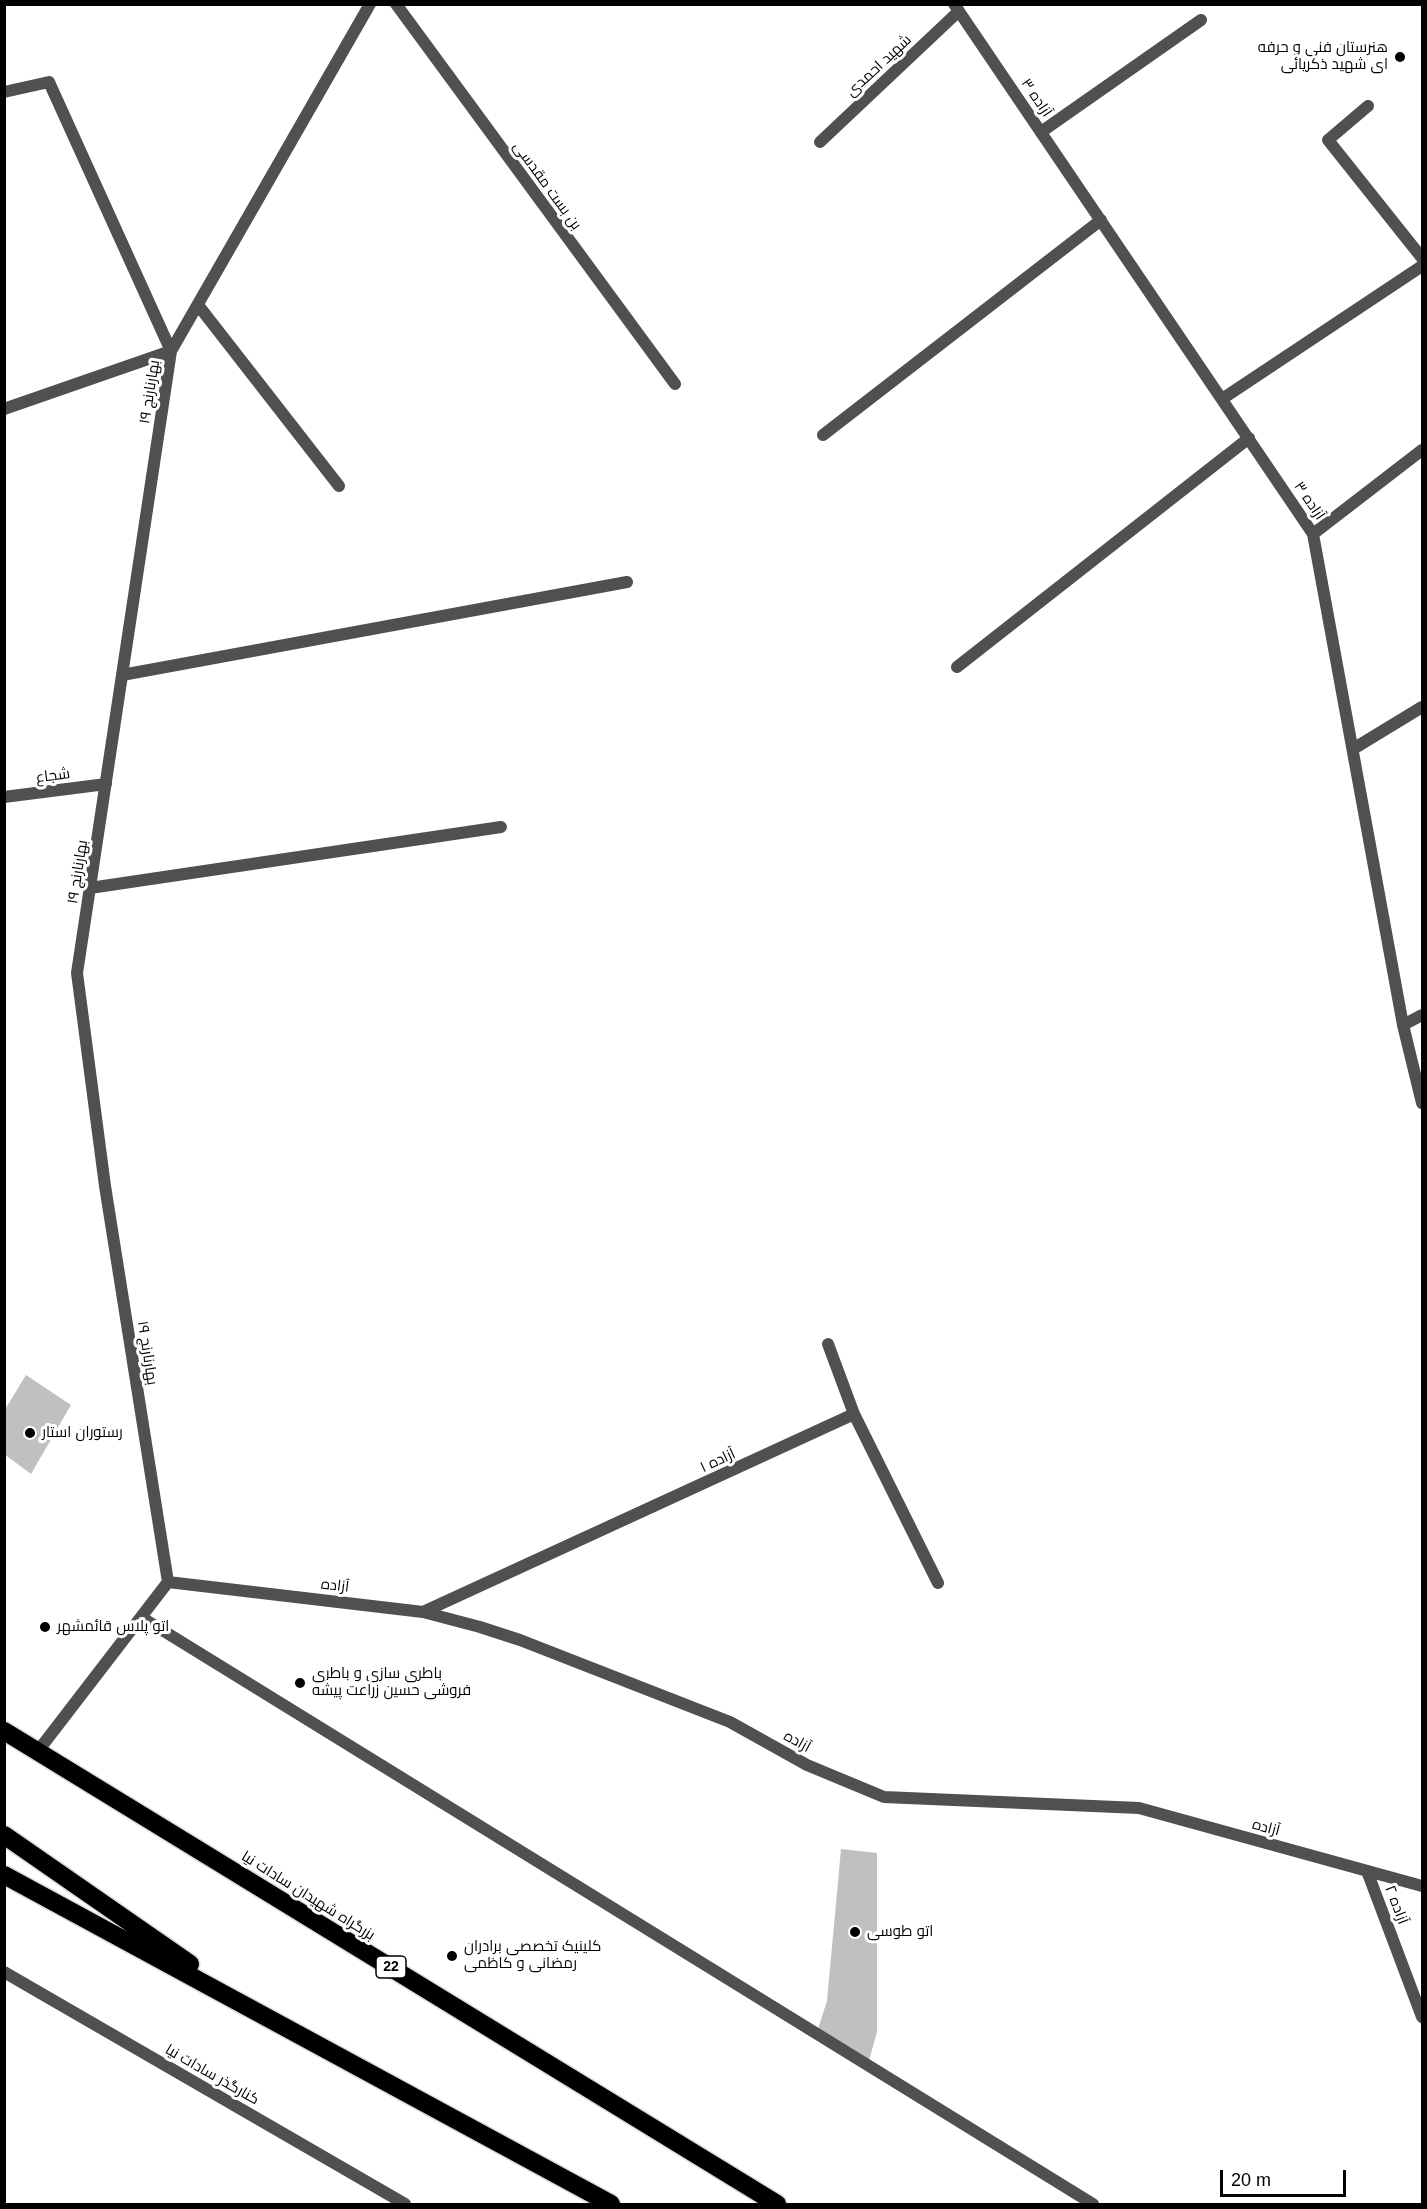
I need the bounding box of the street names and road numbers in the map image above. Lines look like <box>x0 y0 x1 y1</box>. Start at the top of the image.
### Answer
street label: شهید احمدی <box>843 31 915 101</box>
street label: آزاده ۳ <box>1017 75 1055 121</box>
street label: بن بست مقدسی <box>509 138 585 234</box>
street label: بهارنارنج ۱۹ <box>136 359 164 425</box>
street label: آزاده ۳ <box>1290 478 1328 524</box>
street label: شجاع <box>35 765 71 787</box>
street label: بهارنارنج ۱۹ <box>64 839 92 905</box>
street label: بهارنارنج ۱۹ <box>133 1320 161 1386</box>
street label: آزاده ۱ <box>698 1445 738 1477</box>
street label: آزاده <box>320 1575 350 1597</box>
street label: آزاده <box>780 1727 814 1757</box>
street label: آزاده <box>1250 1816 1282 1840</box>
street label: بزرگراه شهیدان سادات نیا <box>238 1848 378 1944</box>
street label: آزاده ۲ <box>1380 1883 1412 1927</box>
road number: 22 <box>376 1956 406 1978</box>
street label: کنارگذر سادات نیا <box>162 2041 262 2109</box>

